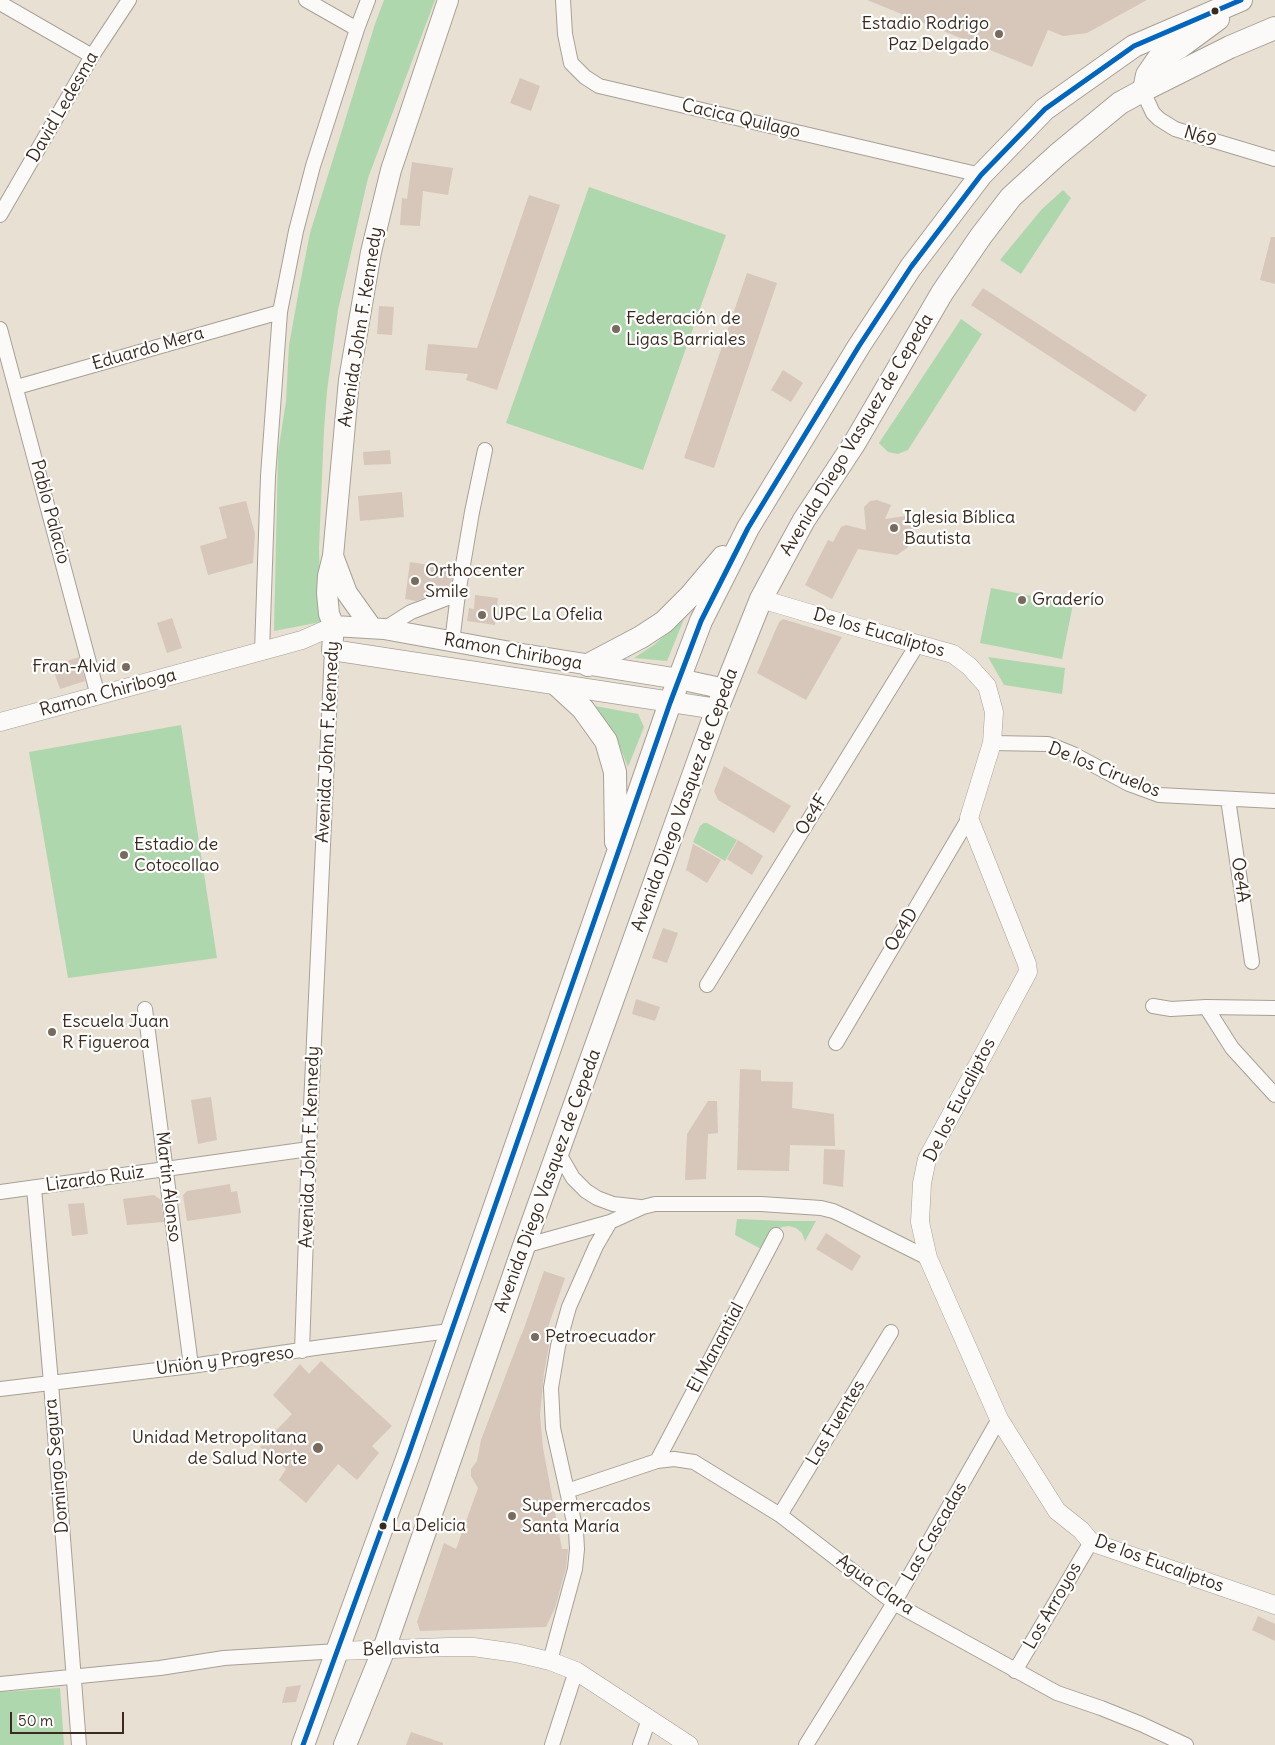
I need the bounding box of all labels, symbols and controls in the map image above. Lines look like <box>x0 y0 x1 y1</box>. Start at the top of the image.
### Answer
unlabelled marker <box>1210 6 1220 16</box>
place label: Estadio Rodrigo Paz Delgado <box>861 13 989 56</box>
marker: Estadio Rodrigo Paz Delgado <box>993 28 1005 40</box>
street label: David Ledesma <box>23 48 103 166</box>
street label: Cacica Quilago <box>680 95 802 143</box>
street label: N69 <box>1181 122 1219 152</box>
street label: Avenida John F. Kennedy <box>335 225 387 429</box>
place label: Federación de Ligas Barriales <box>626 308 746 350</box>
street label: Avenida Diego Vasquez de Cepeda <box>776 310 938 560</box>
street label: Eduardo Mera <box>90 323 206 375</box>
marker: Federación de Ligas Barriales <box>610 323 622 335</box>
street label: Pablo Palacio <box>26 457 74 567</box>
place label: Iglesia Bíblica Bautista <box>904 507 1015 550</box>
marker: Iglesia Bíblica Bautista <box>888 522 900 534</box>
place label: Orthocenter Smile <box>425 560 525 602</box>
marker: Orthocenter Smile <box>409 575 421 587</box>
place label: Graderío <box>1032 589 1104 611</box>
marker: Graderío <box>1016 594 1028 606</box>
place label: UPC La Ofelia <box>492 604 603 626</box>
street label: De los Eucaliptos <box>811 604 947 662</box>
marker: UPC La Ofelia <box>476 609 488 621</box>
street label: Ramon Chiriboga <box>442 629 584 675</box>
street label: Avenida John F. Kennedy <box>312 640 344 844</box>
place label: Fran-Alvid <box>32 656 116 678</box>
marker: Fran-Alvid <box>120 661 132 673</box>
street label: Ramon Chiriboga <box>37 664 179 722</box>
street label: Avenida Diego Vasquez de Cepeda <box>627 665 743 935</box>
street label: De los Ciruelos <box>1045 738 1163 802</box>
street label: Oe4F <box>791 791 833 839</box>
place label: Estadio de Cotocollao <box>134 834 219 876</box>
marker: Estadio de Cotocollao <box>118 849 130 861</box>
street label: Oe4A <box>1226 856 1254 904</box>
street label: Oe4D <box>881 904 923 956</box>
place label: Escuela Juan R Figueroa <box>62 1011 169 1054</box>
marker: Escuela Juan R Figueroa <box>46 1026 58 1038</box>
street label: De los Eucaliptos <box>920 1035 1000 1165</box>
street label: Avenida John F. Kennedy <box>296 1046 324 1248</box>
street label: Avenida Diego Vasquez de Cepeda <box>490 1046 606 1316</box>
street label: Martin Alonso <box>150 1130 186 1244</box>
street label: Lizardo Ruiz <box>44 1161 146 1197</box>
street label: El Manantial <box>683 1299 749 1397</box>
place label: Petroecuador <box>545 1326 656 1348</box>
marker: Petroecuador <box>529 1331 541 1343</box>
street label: Unión y Progreso <box>155 1342 295 1380</box>
street label: Las Fuentes <box>802 1376 870 1470</box>
street label: Domingo Segura <box>40 1398 74 1534</box>
place label: Unidad Metropolitana de Salud Norte <box>132 1427 307 1470</box>
marker: Unidad Metropolitana de Salud Norte <box>311 1441 325 1455</box>
street label: Las Cascadas <box>898 1479 972 1585</box>
place label: Supermercados Santa María <box>522 1495 651 1538</box>
marker: Supermercados Santa María <box>506 1510 518 1522</box>
place label: La Delicia <box>392 1516 466 1536</box>
marker: La Delicia <box>378 1521 388 1531</box>
street label: De los Eucaliptos <box>1091 1531 1227 1597</box>
street label: Agua Clara <box>832 1550 918 1620</box>
street label: Los Arroyos <box>1019 1559 1087 1653</box>
street label: Bellavista <box>362 1637 440 1661</box>
scale bar <box>12 1702 126 1734</box>
text: 50 m <box>18 1711 53 1730</box>

